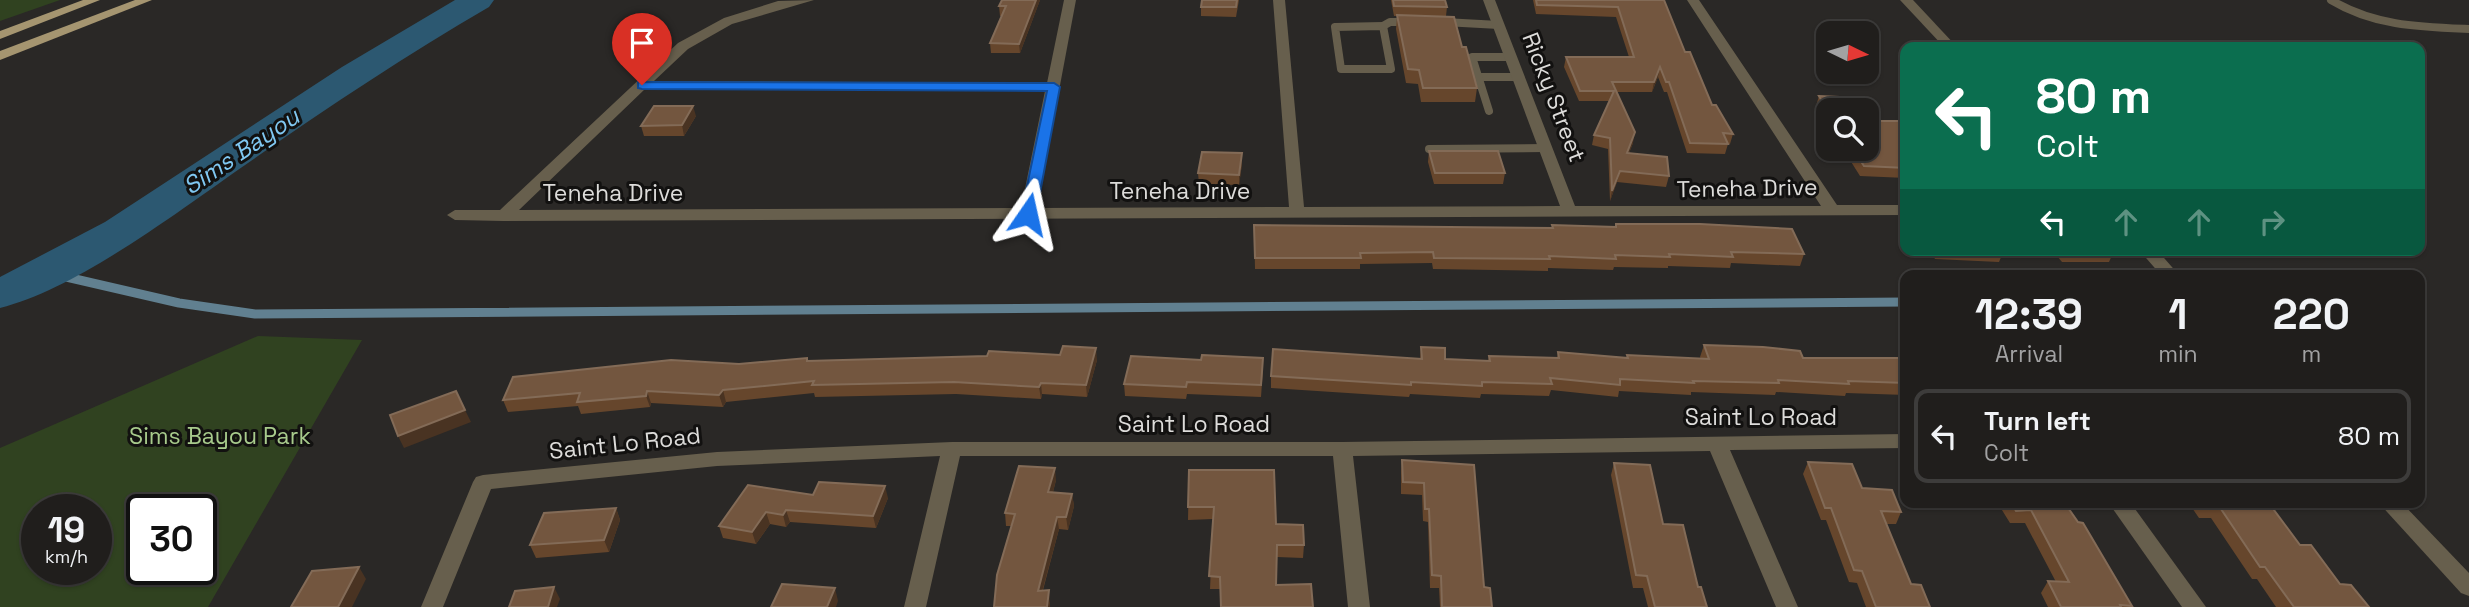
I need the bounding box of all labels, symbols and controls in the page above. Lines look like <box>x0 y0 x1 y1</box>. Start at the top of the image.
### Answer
pin <box>612 13 672 85</box>
north arrow <box>1816 21 1880 84</box>
map controls <box>1816 21 1879 161</box>
icon: arrive <box>623 24 661 62</box>
street label: Ricky Street <box>1516 28 1592 166</box>
text: 80 m <box>2036 65 2151 127</box>
icon: left <box>1921 70 2012 161</box>
button: search <box>1816 98 1879 161</box>
water label: Sims Bayou <box>177 100 306 201</box>
text: Colt <box>2036 126 2099 166</box>
street label: Teneha Drive <box>1676 172 1818 204</box>
street label: Teneha Drive <box>1110 176 1250 206</box>
position arrow <box>991 177 1065 251</box>
street label: Teneha Drive <box>543 178 683 208</box>
icon: left <box>2034 203 2072 241</box>
icon: ahead <box>2107 203 2145 241</box>
icon: ahead <box>2180 203 2218 241</box>
icon: right <box>2253 203 2291 241</box>
text: 12:39 <box>1975 288 2083 341</box>
text: 1 <box>2168 288 2187 341</box>
text: 220 <box>2273 288 2350 341</box>
text: Arrival <box>1995 339 2063 369</box>
text: min <box>2158 339 2198 369</box>
text: m <box>2301 339 2321 369</box>
street label: Saint Lo Road <box>1685 402 1837 432</box>
text: Turn left <box>1984 404 2091 438</box>
street label: Saint Lo Road <box>1118 409 1270 439</box>
icon: left <box>1925 417 1963 455</box>
text: 80 m <box>2338 419 2400 453</box>
street label: Saint Lo Road <box>548 420 702 466</box>
park label: Sims Bayou Park <box>129 421 311 451</box>
text: Colt <box>1984 438 2029 468</box>
speed limit sign: 30 <box>126 494 217 585</box>
text: 19 <box>48 508 85 552</box>
text: km/h <box>45 545 88 568</box>

